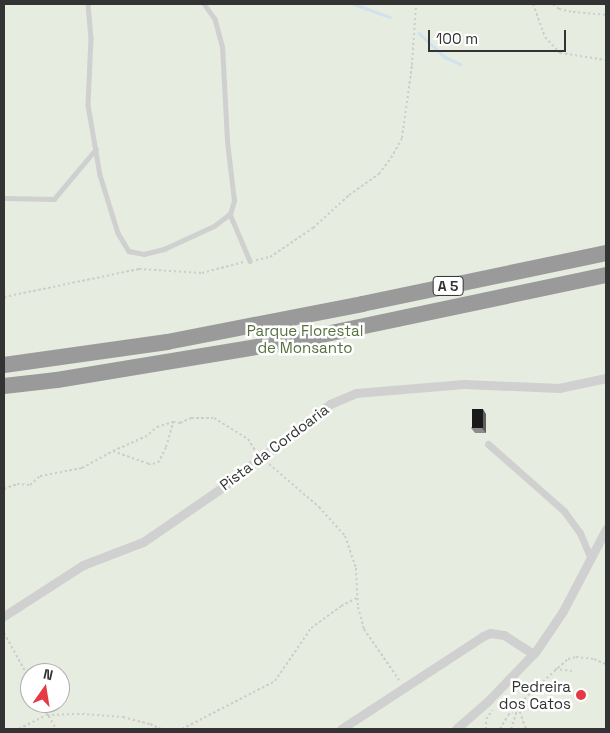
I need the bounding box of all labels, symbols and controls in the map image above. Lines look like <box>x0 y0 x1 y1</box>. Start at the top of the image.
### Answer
scale bar <box>430 20 568 52</box>
text: 100 m <box>436 29 478 48</box>
road number: A 5 <box>432 274 464 298</box>
park label: Parque Florestal de Monsanto <box>247 321 363 356</box>
street label: Pista da Cordoaria <box>216 400 332 494</box>
north arrow <box>20 663 70 713</box>
text: N <box>42 665 55 684</box>
place label: Pedreira dos Catos <box>499 677 571 712</box>
marker: Pedreira dos Catos <box>575 689 587 701</box>

